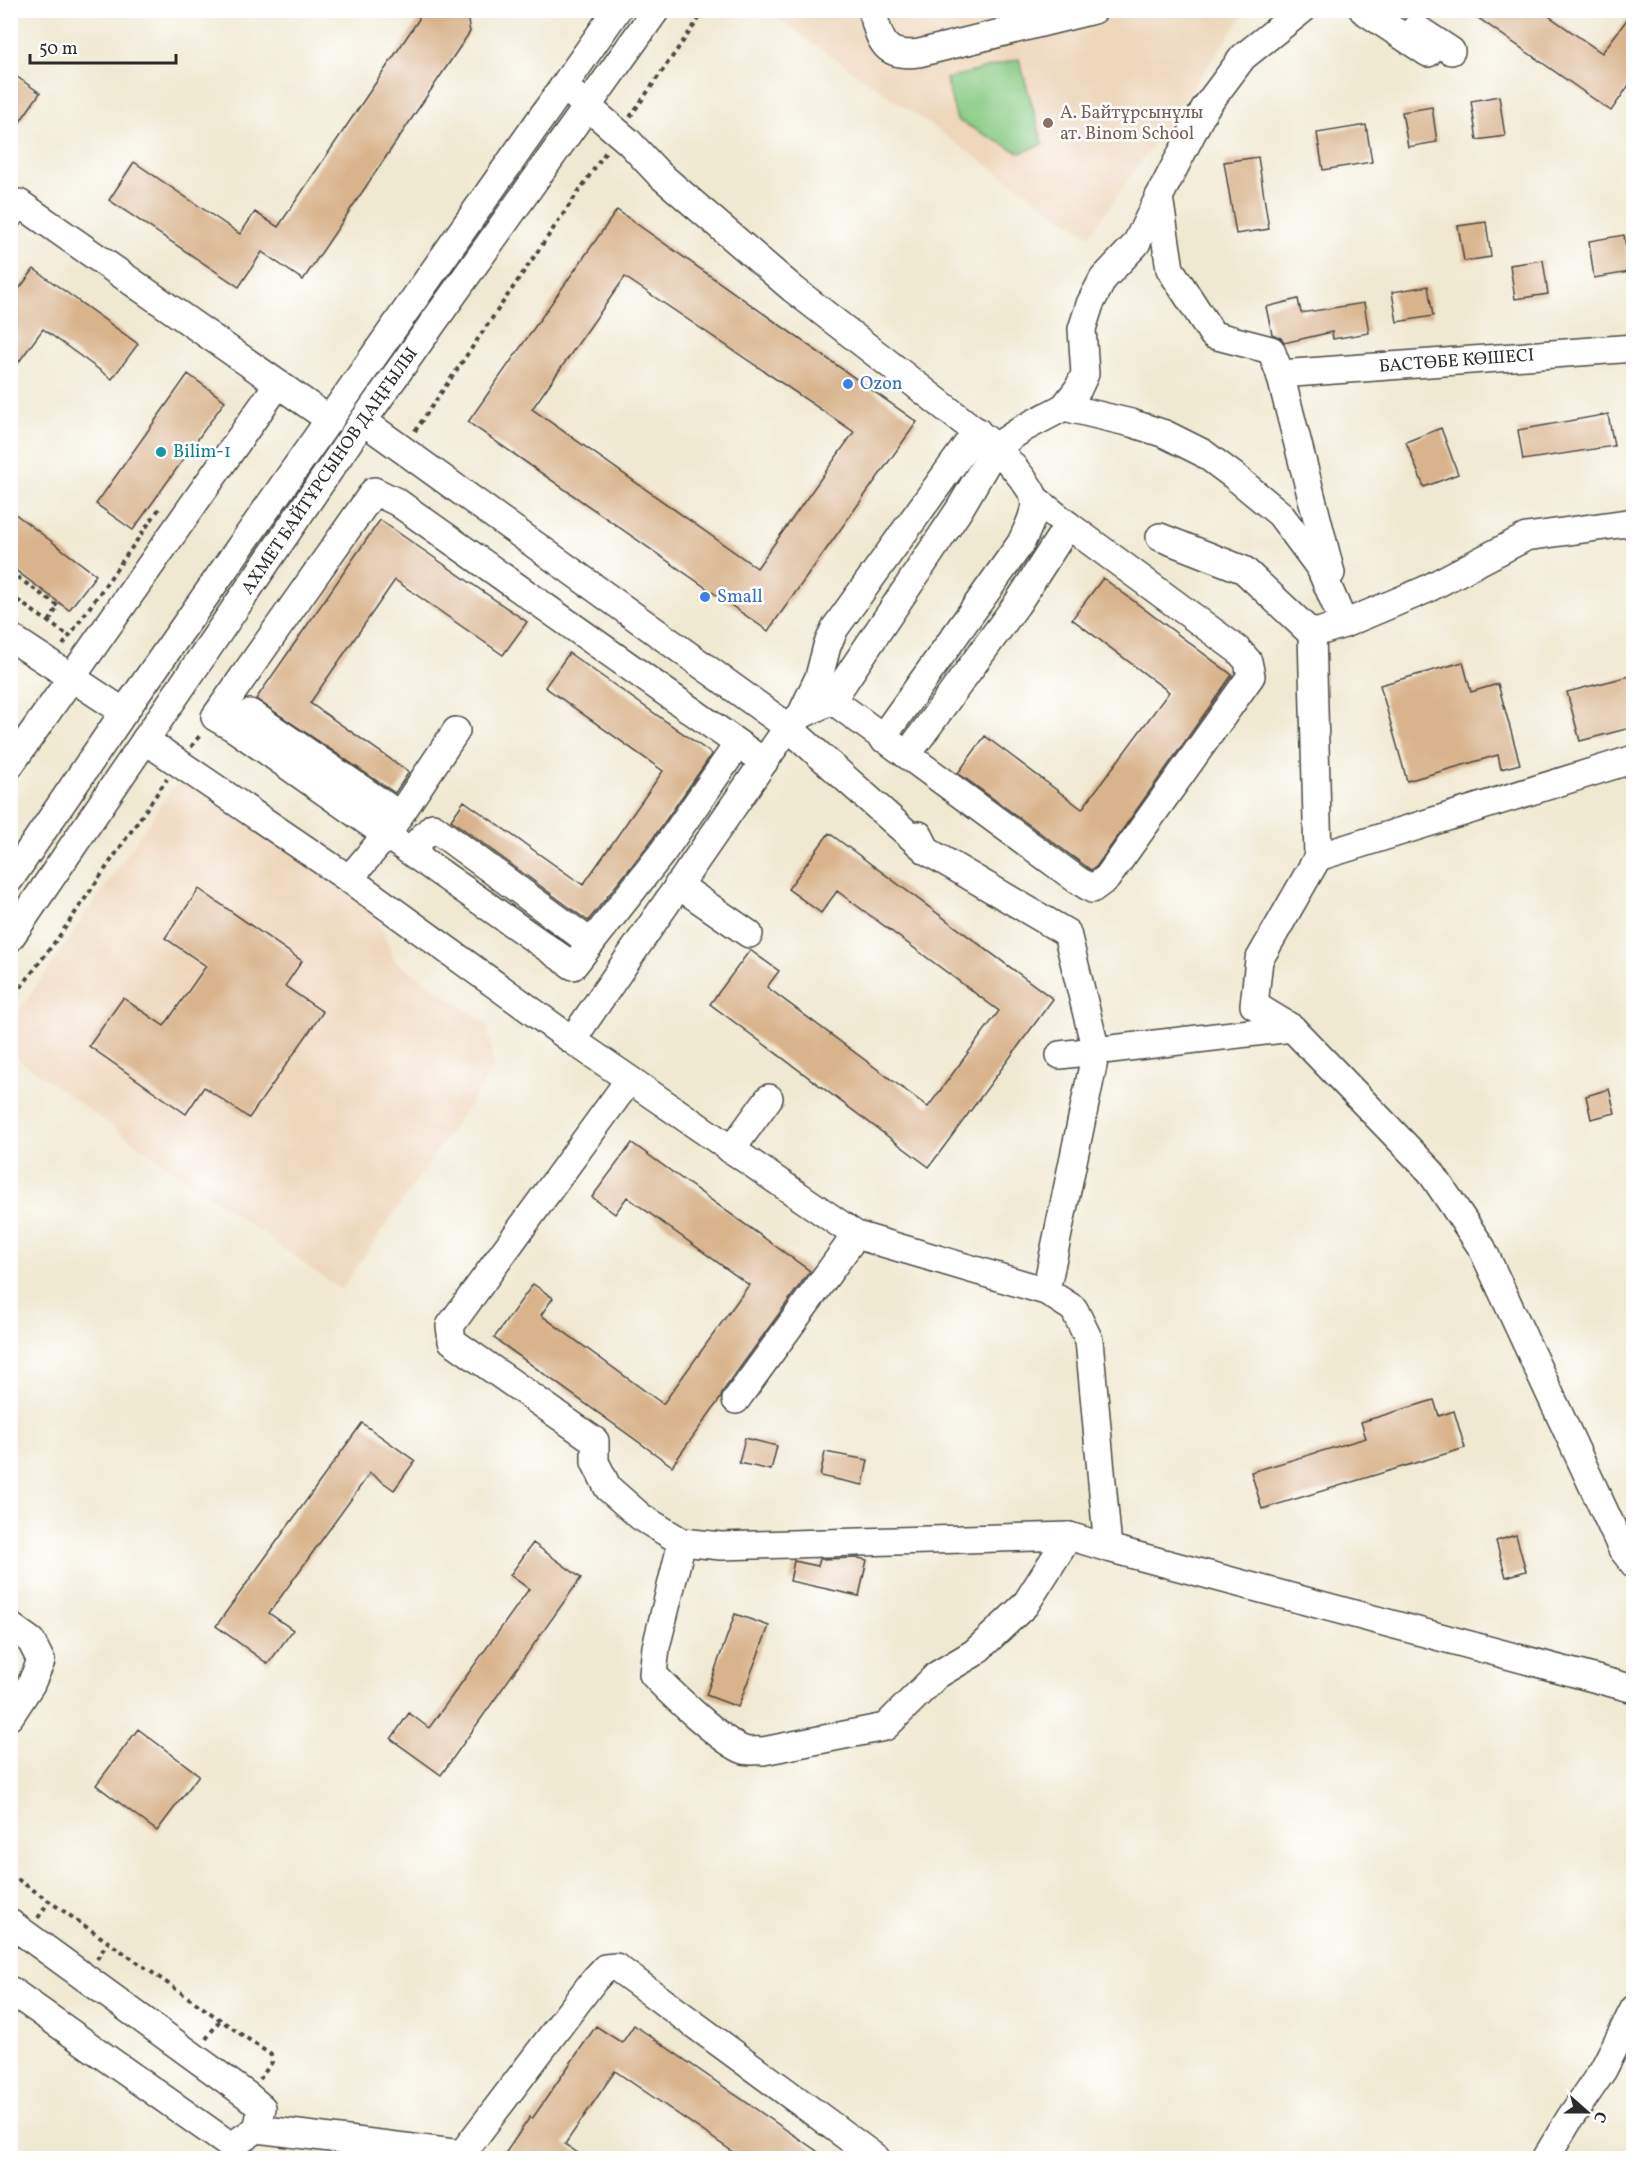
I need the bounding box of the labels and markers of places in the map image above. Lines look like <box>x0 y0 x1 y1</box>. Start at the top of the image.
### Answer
place label: А. Байтұрсынұлы ат. Binom School <box>1060 101 1204 147</box>
marker: А. Байтұрсынұлы ат. Binom School <box>1041 116 1055 130</box>
place label: Ozon <box>860 372 903 397</box>
marker: Ozon <box>841 377 855 391</box>
place label: Bilim-1 <box>173 440 231 465</box>
marker: Bilim-1 <box>154 445 168 459</box>
place label: Small <box>717 585 763 610</box>
marker: Small <box>698 590 712 604</box>

